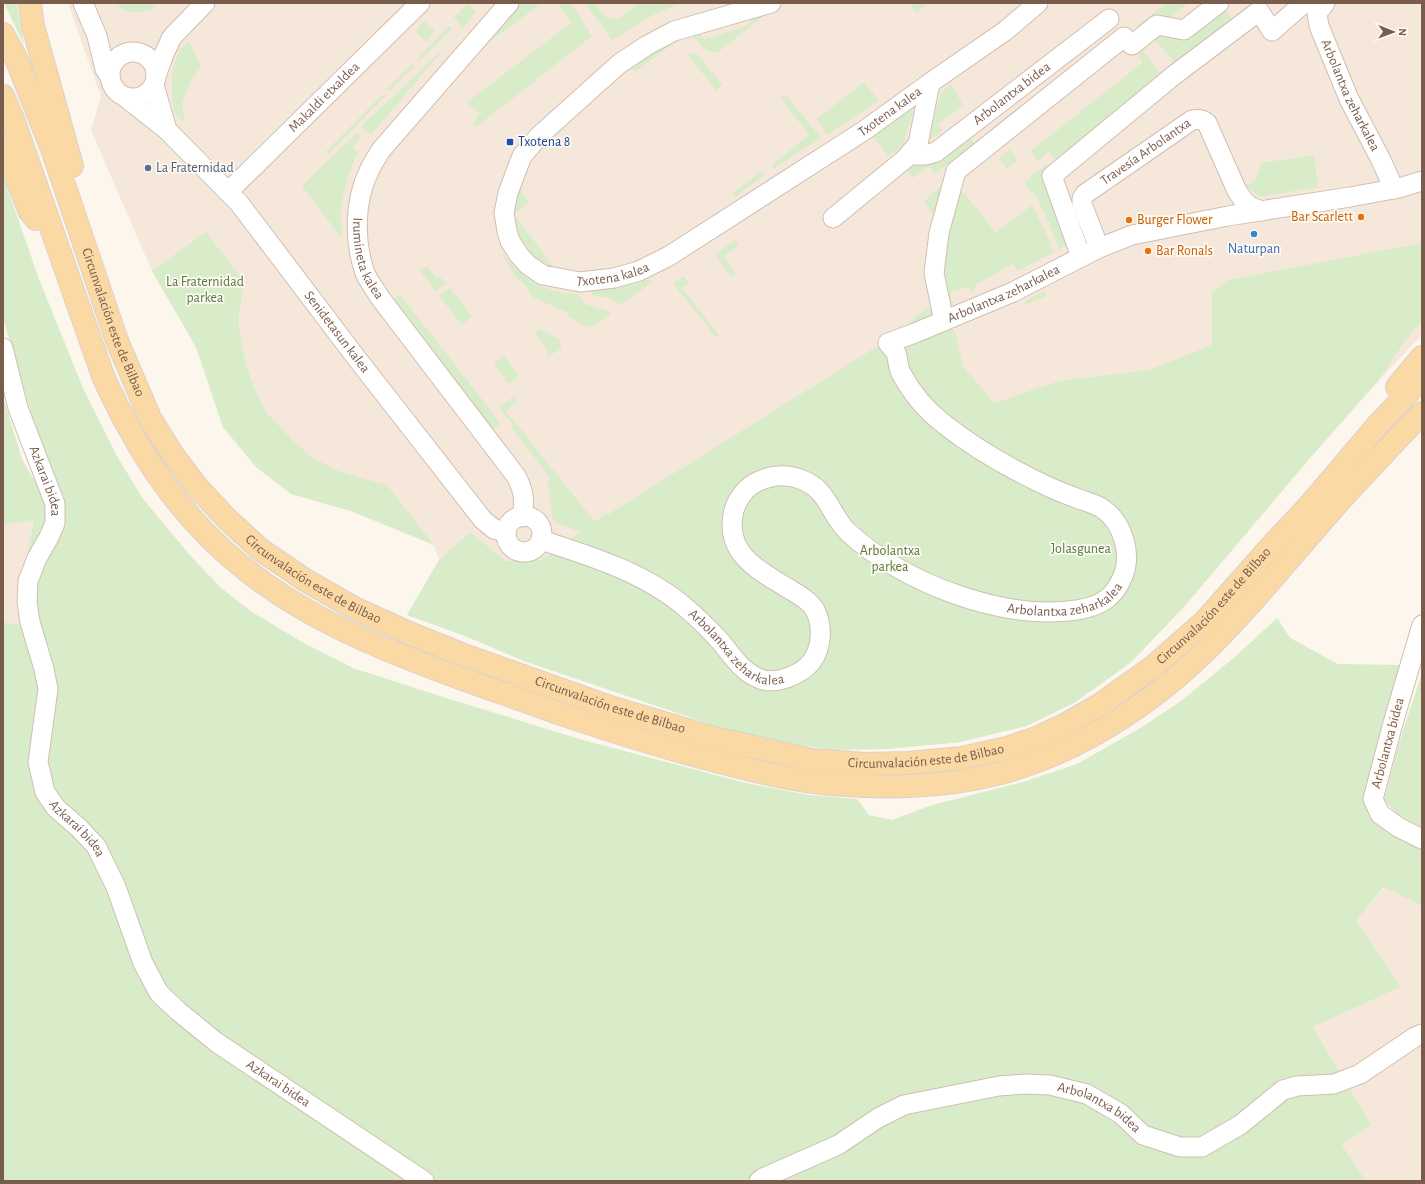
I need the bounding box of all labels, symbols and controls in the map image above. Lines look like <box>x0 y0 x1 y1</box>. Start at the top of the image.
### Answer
north arrow <box>1373 12 1413 52</box>
text: N <box>1397 28 1408 36</box>
street label: Arbolantxa zeharkalea <box>1318 37 1382 154</box>
street label: Makaldi etxaldea <box>286 59 363 135</box>
street label: Arbolantxa bidea <box>970 59 1054 128</box>
street label: Txotena kalea <box>856 84 925 139</box>
street label: Travesía Arbolantxa <box>1098 116 1194 188</box>
place label: Txotena 8 <box>518 135 570 149</box>
marker: Txotena 8 <box>505 137 515 147</box>
place label: La Fraternidad <box>156 161 234 175</box>
marker: La Fraternidad <box>143 163 153 173</box>
place label: Bar Scarlett <box>1291 210 1354 224</box>
marker: Bar Scarlett <box>1356 212 1366 222</box>
place label: Burger Flower <box>1137 213 1213 227</box>
marker: Burger Flower <box>1124 215 1134 225</box>
street label: Irumineta kalea <box>350 217 387 302</box>
marker: Naturpan <box>1249 229 1259 239</box>
place label: Naturpan <box>1228 242 1280 256</box>
place label: Bar Ronals <box>1156 244 1213 258</box>
street label: Circunvalación este de Bilbao <box>79 246 147 399</box>
marker: Bar Ronals <box>1143 246 1153 256</box>
street label: Txotena kalea <box>575 260 652 289</box>
street label: Arbolantxa zeharkalea <box>945 262 1063 326</box>
park label: La Fraternidad parkea <box>166 275 244 305</box>
street label: Senidetasun kalea <box>301 289 373 376</box>
street label: Azkarai bidea <box>26 444 62 517</box>
street label: Circunvalación este de Bilbao <box>242 532 383 626</box>
park label: Jolasgunea <box>1051 542 1112 556</box>
park label: Arbolantxa parkea <box>860 544 921 574</box>
street label: Circunvalación este de Bilbao <box>1154 545 1274 667</box>
street label: Arbolantxa zeharkalea <box>1006 580 1125 619</box>
street label: Arbolantxa zeharkalea <box>686 607 786 688</box>
street label: Circunvalación este de Bilbao <box>533 674 687 736</box>
street label: Arbolantxa bidea <box>1369 696 1407 790</box>
street label: Circunvalación este de Bilbao <box>847 742 1006 771</box>
street label: Azkarai bidea <box>46 798 107 860</box>
street label: Azkarai bidea <box>244 1057 313 1110</box>
street label: Arbolantxa bidea <box>1056 1080 1144 1136</box>

